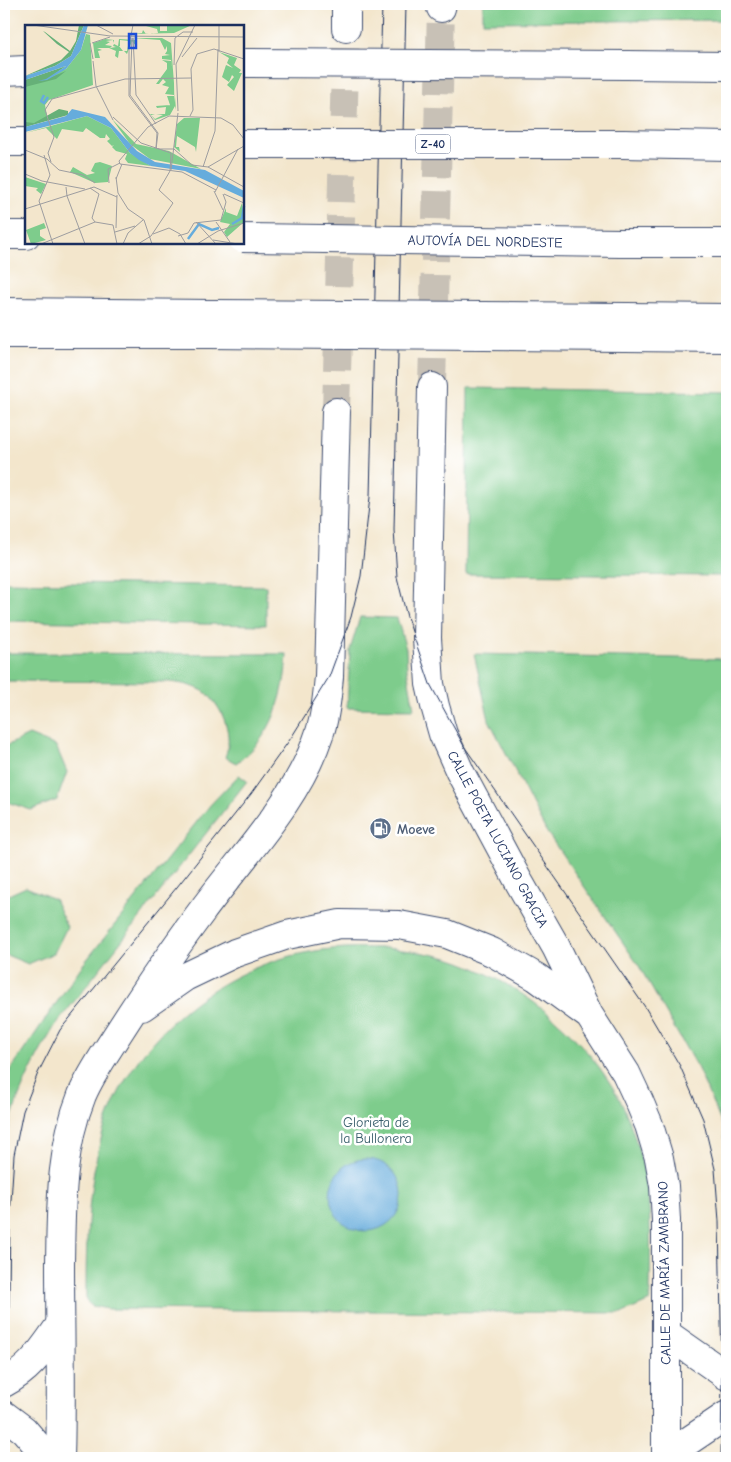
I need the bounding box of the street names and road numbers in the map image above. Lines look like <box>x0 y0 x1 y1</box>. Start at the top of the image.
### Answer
road number: Z-40 <box>416 134 450 154</box>
street label: AUTOVÍA DEL NORDESTE <box>407 232 563 251</box>
street label: CALLE POETA LUCIANO GRACIA <box>444 748 552 931</box>
street label: CALLE DE MARÍA ZAMBRANO <box>654 1181 675 1365</box>

